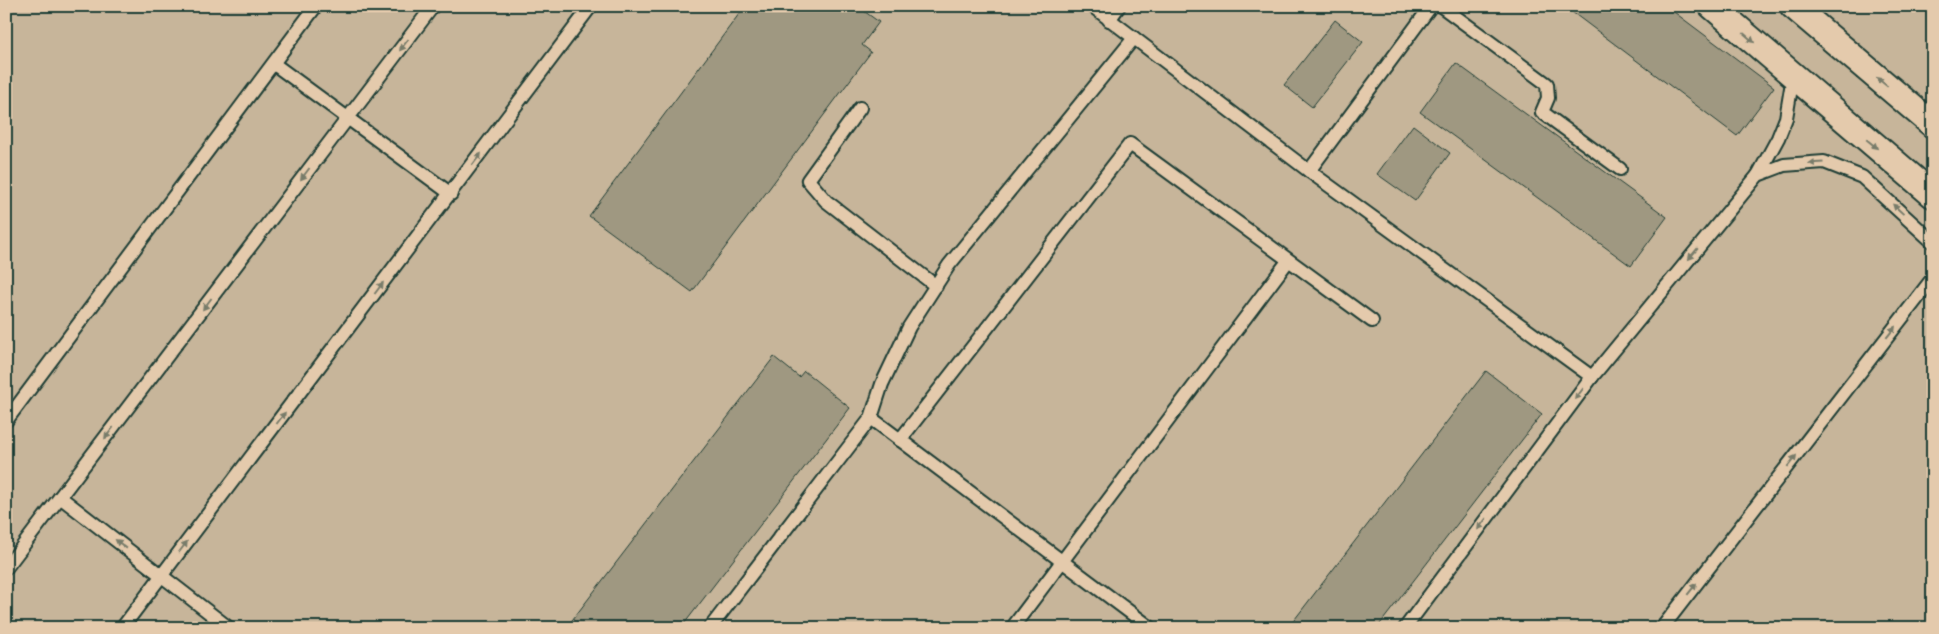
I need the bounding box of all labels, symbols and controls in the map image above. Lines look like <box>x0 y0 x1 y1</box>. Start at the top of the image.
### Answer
one-way arrow <box>1742 32 1754 44</box>
one-way arrow <box>399 38 409 52</box>
one-way arrow <box>1876 76 1889 87</box>
one-way arrow <box>1865 138 1878 149</box>
one-way arrow <box>472 152 482 166</box>
one-way arrow <box>1808 159 1824 167</box>
one-way arrow <box>300 167 311 180</box>
one-way arrow <box>1892 203 1904 215</box>
one-way arrow <box>1687 248 1699 260</box>
one-way arrow <box>374 281 384 295</box>
one-way arrow <box>202 297 212 311</box>
one-way arrow <box>1886 325 1896 339</box>
one-way arrow <box>1574 387 1584 401</box>
one-way arrow <box>276 411 286 425</box>
one-way arrow <box>103 426 114 439</box>
one-way arrow <box>1786 455 1797 468</box>
one-way arrow <box>1477 517 1487 531</box>
one-way arrow <box>115 539 128 550</box>
one-way arrow <box>177 541 188 554</box>
one-way arrow <box>1687 583 1698 596</box>

